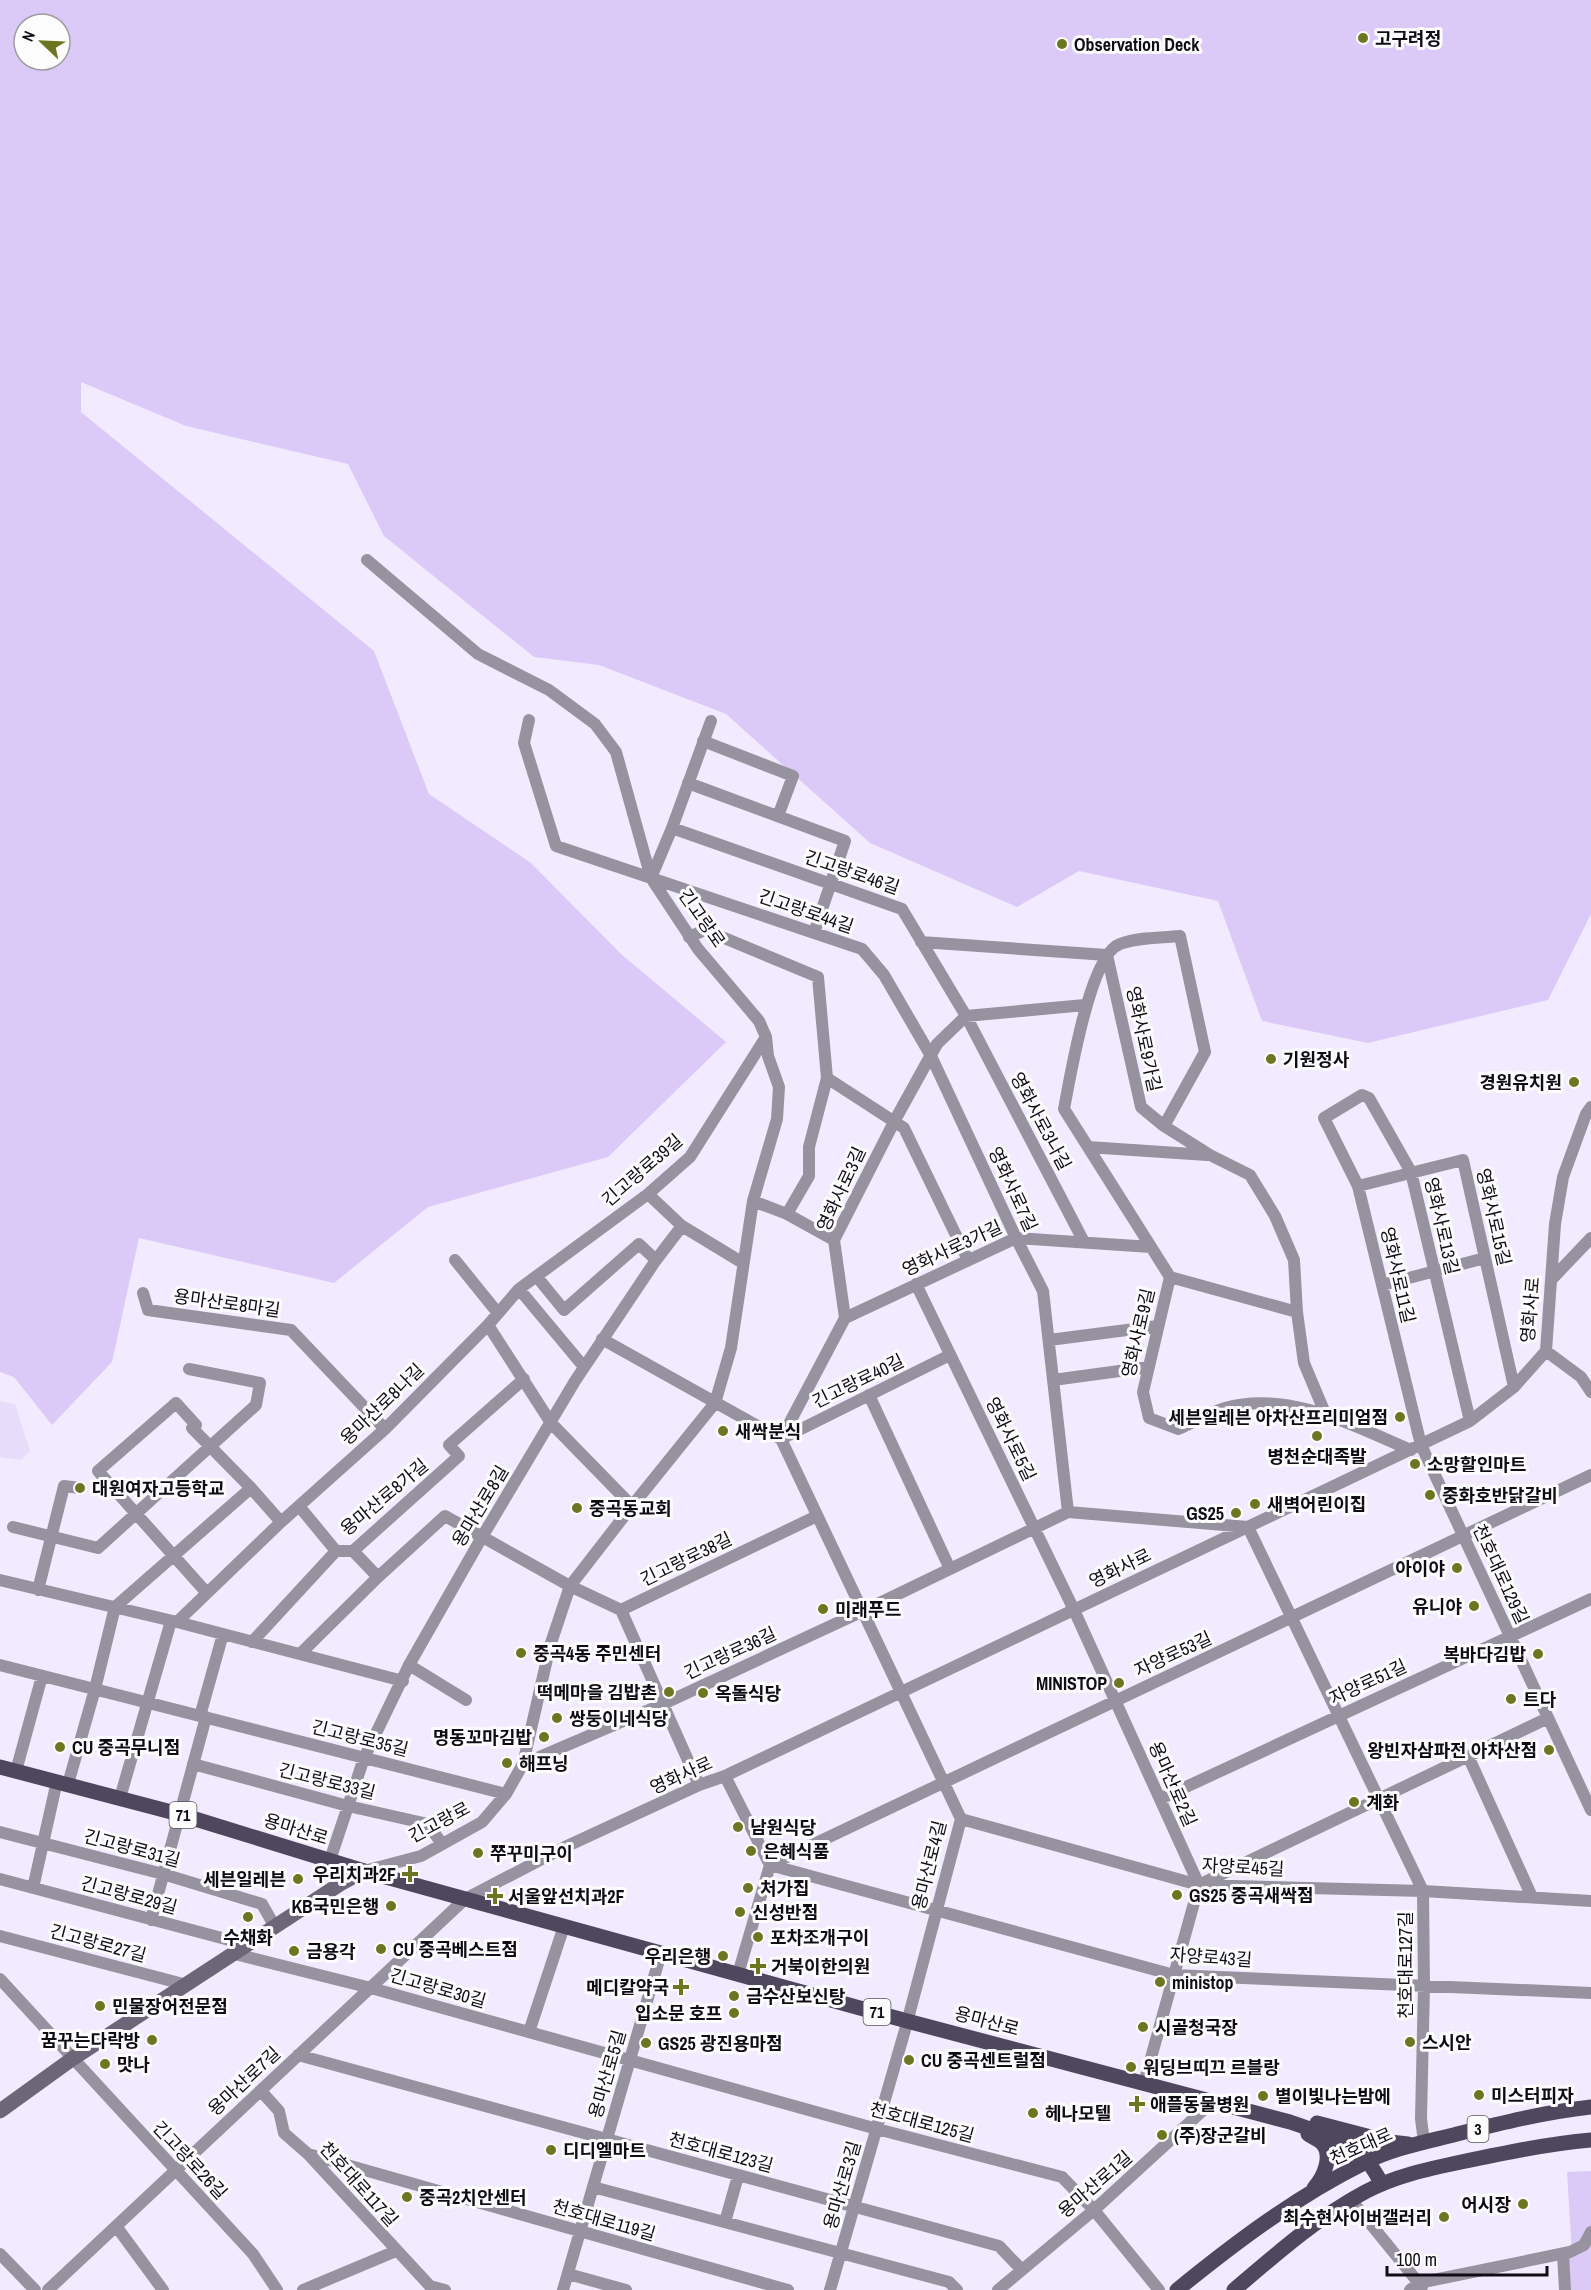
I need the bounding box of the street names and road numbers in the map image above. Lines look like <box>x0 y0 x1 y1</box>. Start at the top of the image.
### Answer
street label: 긴고랑로46길 <box>801 844 903 900</box>
street label: 긴고랑로44길 <box>755 883 857 939</box>
street label: 긴고랑로 <box>673 884 731 952</box>
street label: 영화사로9가길 <box>1121 984 1167 1094</box>
street label: 영화사로3나길 <box>1005 1068 1077 1174</box>
street label: 긴고랑로39길 <box>596 1128 688 1212</box>
street label: 영화사로3길 <box>810 1142 872 1236</box>
street label: 영화사로7길 <box>982 1142 1044 1236</box>
street label: 영화사로15길 <box>1471 1166 1517 1268</box>
street label: 영화사로13길 <box>1419 1175 1465 1277</box>
street label: 영화사로3가길 <box>898 1214 1006 1282</box>
street label: 영화사로11길 <box>1375 1224 1421 1326</box>
street label: 영화사로 <box>1515 1276 1545 1344</box>
street label: 용마산로8마길 <box>172 1283 282 1323</box>
street label: 영화사로9길 <box>1116 1286 1160 1380</box>
street label: 긴고랑로40길 <box>808 1348 908 1414</box>
street label: 용마산로8나길 <box>335 1358 429 1450</box>
street label: 영화사로5길 <box>980 1393 1042 1485</box>
street label: 용마산로8가길 <box>335 1453 433 1541</box>
street label: 용마산로8길 <box>446 1461 514 1551</box>
street label: 천호대로129길 <box>1467 1520 1535 1628</box>
street label: 긴고랑로38길 <box>636 1526 736 1592</box>
street label: 영화사로 <box>1085 1542 1155 1594</box>
street label: 긴고랑로36길 <box>680 1621 780 1685</box>
street label: 자양로53길 <box>1130 1625 1216 1683</box>
street label: 자양로51길 <box>1325 1653 1411 1711</box>
street label: 긴고랑로35길 <box>309 1714 411 1762</box>
street label: 용마산로2길 <box>1143 1737 1203 1831</box>
street label: 영화사로 <box>646 1750 716 1800</box>
street label: 긴고랑로33길 <box>276 1757 378 1805</box>
street label: 긴고랑로 <box>404 1795 474 1849</box>
road number: 71 <box>170 1802 196 1828</box>
street label: 용마산로 <box>261 1807 331 1851</box>
street label: 용마산로4길 <box>906 1818 952 1912</box>
street label: 긴고랑로31길 <box>81 1823 183 1873</box>
street label: 자양로45길 <box>1201 1852 1285 1882</box>
street label: 긴고랑로29길 <box>78 1870 180 1920</box>
street label: 천호대로127길 <box>1393 1911 1418 2019</box>
street label: 긴고랑로27길 <box>47 1918 149 1968</box>
street label: 자양로43길 <box>1169 1942 1253 1972</box>
street label: 긴고랑로30길 <box>387 1962 489 2014</box>
road number: 71 <box>864 1999 890 2025</box>
street label: 용마산로 <box>952 2000 1022 2042</box>
street label: 용마산로5길 <box>582 2027 632 2121</box>
street label: 용마산로7길 <box>202 2041 286 2121</box>
street label: 천호대로125길 <box>867 2096 977 2148</box>
street label: 긴고랑로26길 <box>147 2115 233 2205</box>
road number: 3 <box>1468 2116 1488 2142</box>
street label: 천호대로 <box>1326 2121 1396 2171</box>
street label: 천호대로123길 <box>666 2126 776 2178</box>
street label: 천호대로117길 <box>314 2136 404 2232</box>
street label: 용마산로3길 <box>817 2138 867 2232</box>
street label: 용마산로1길 <box>1052 2145 1138 2223</box>
street label: 천호대로119길 <box>549 2193 659 2247</box>

